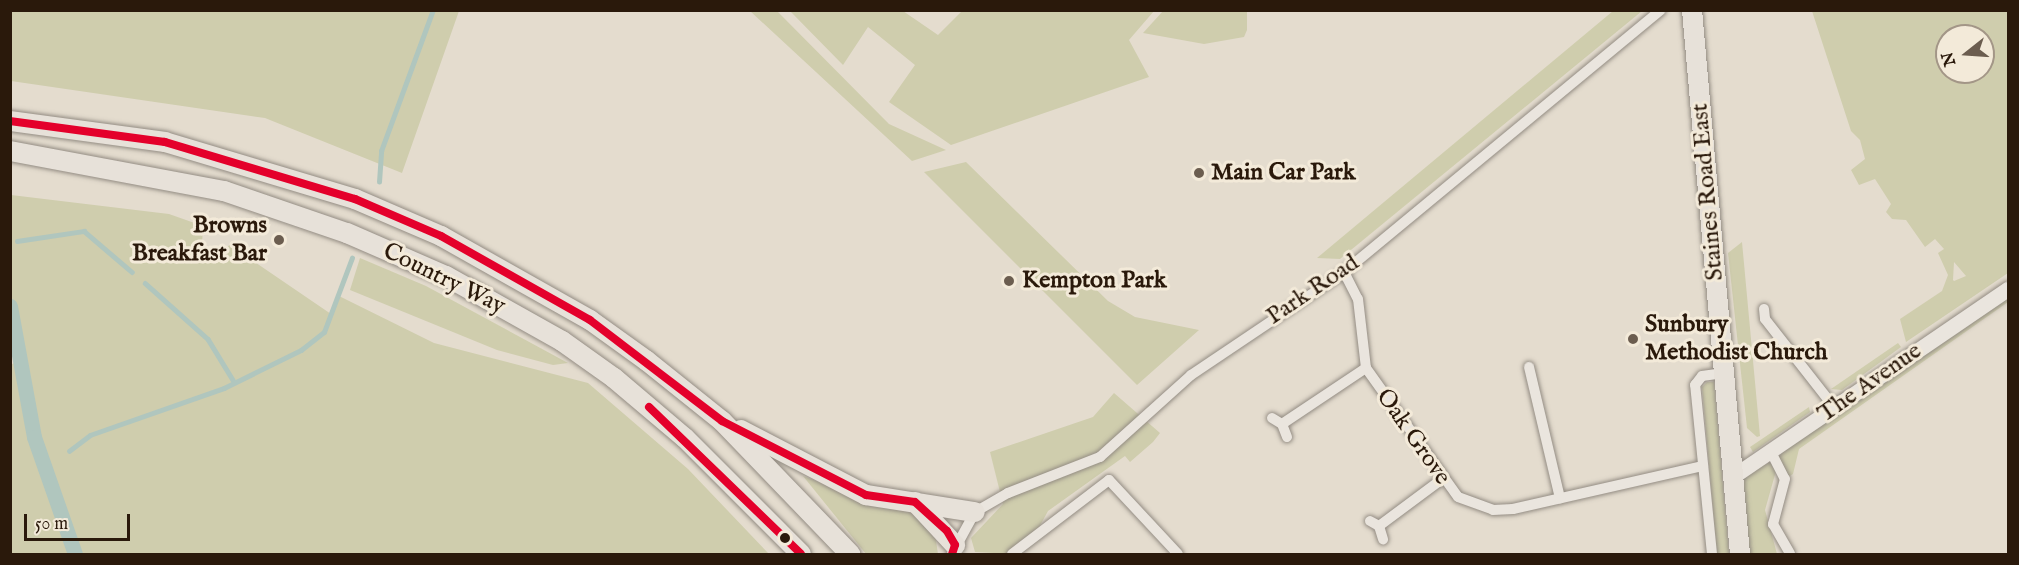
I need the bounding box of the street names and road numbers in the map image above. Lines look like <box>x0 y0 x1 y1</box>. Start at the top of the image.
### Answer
street label: Staines Road East <box>1686 102 1730 282</box>
street label: Country Way <box>378 237 510 321</box>
street label: Park Road <box>1261 249 1365 331</box>
street label: The Avenue <box>1813 337 1927 429</box>
street label: Oak Grove <box>1370 383 1456 491</box>

